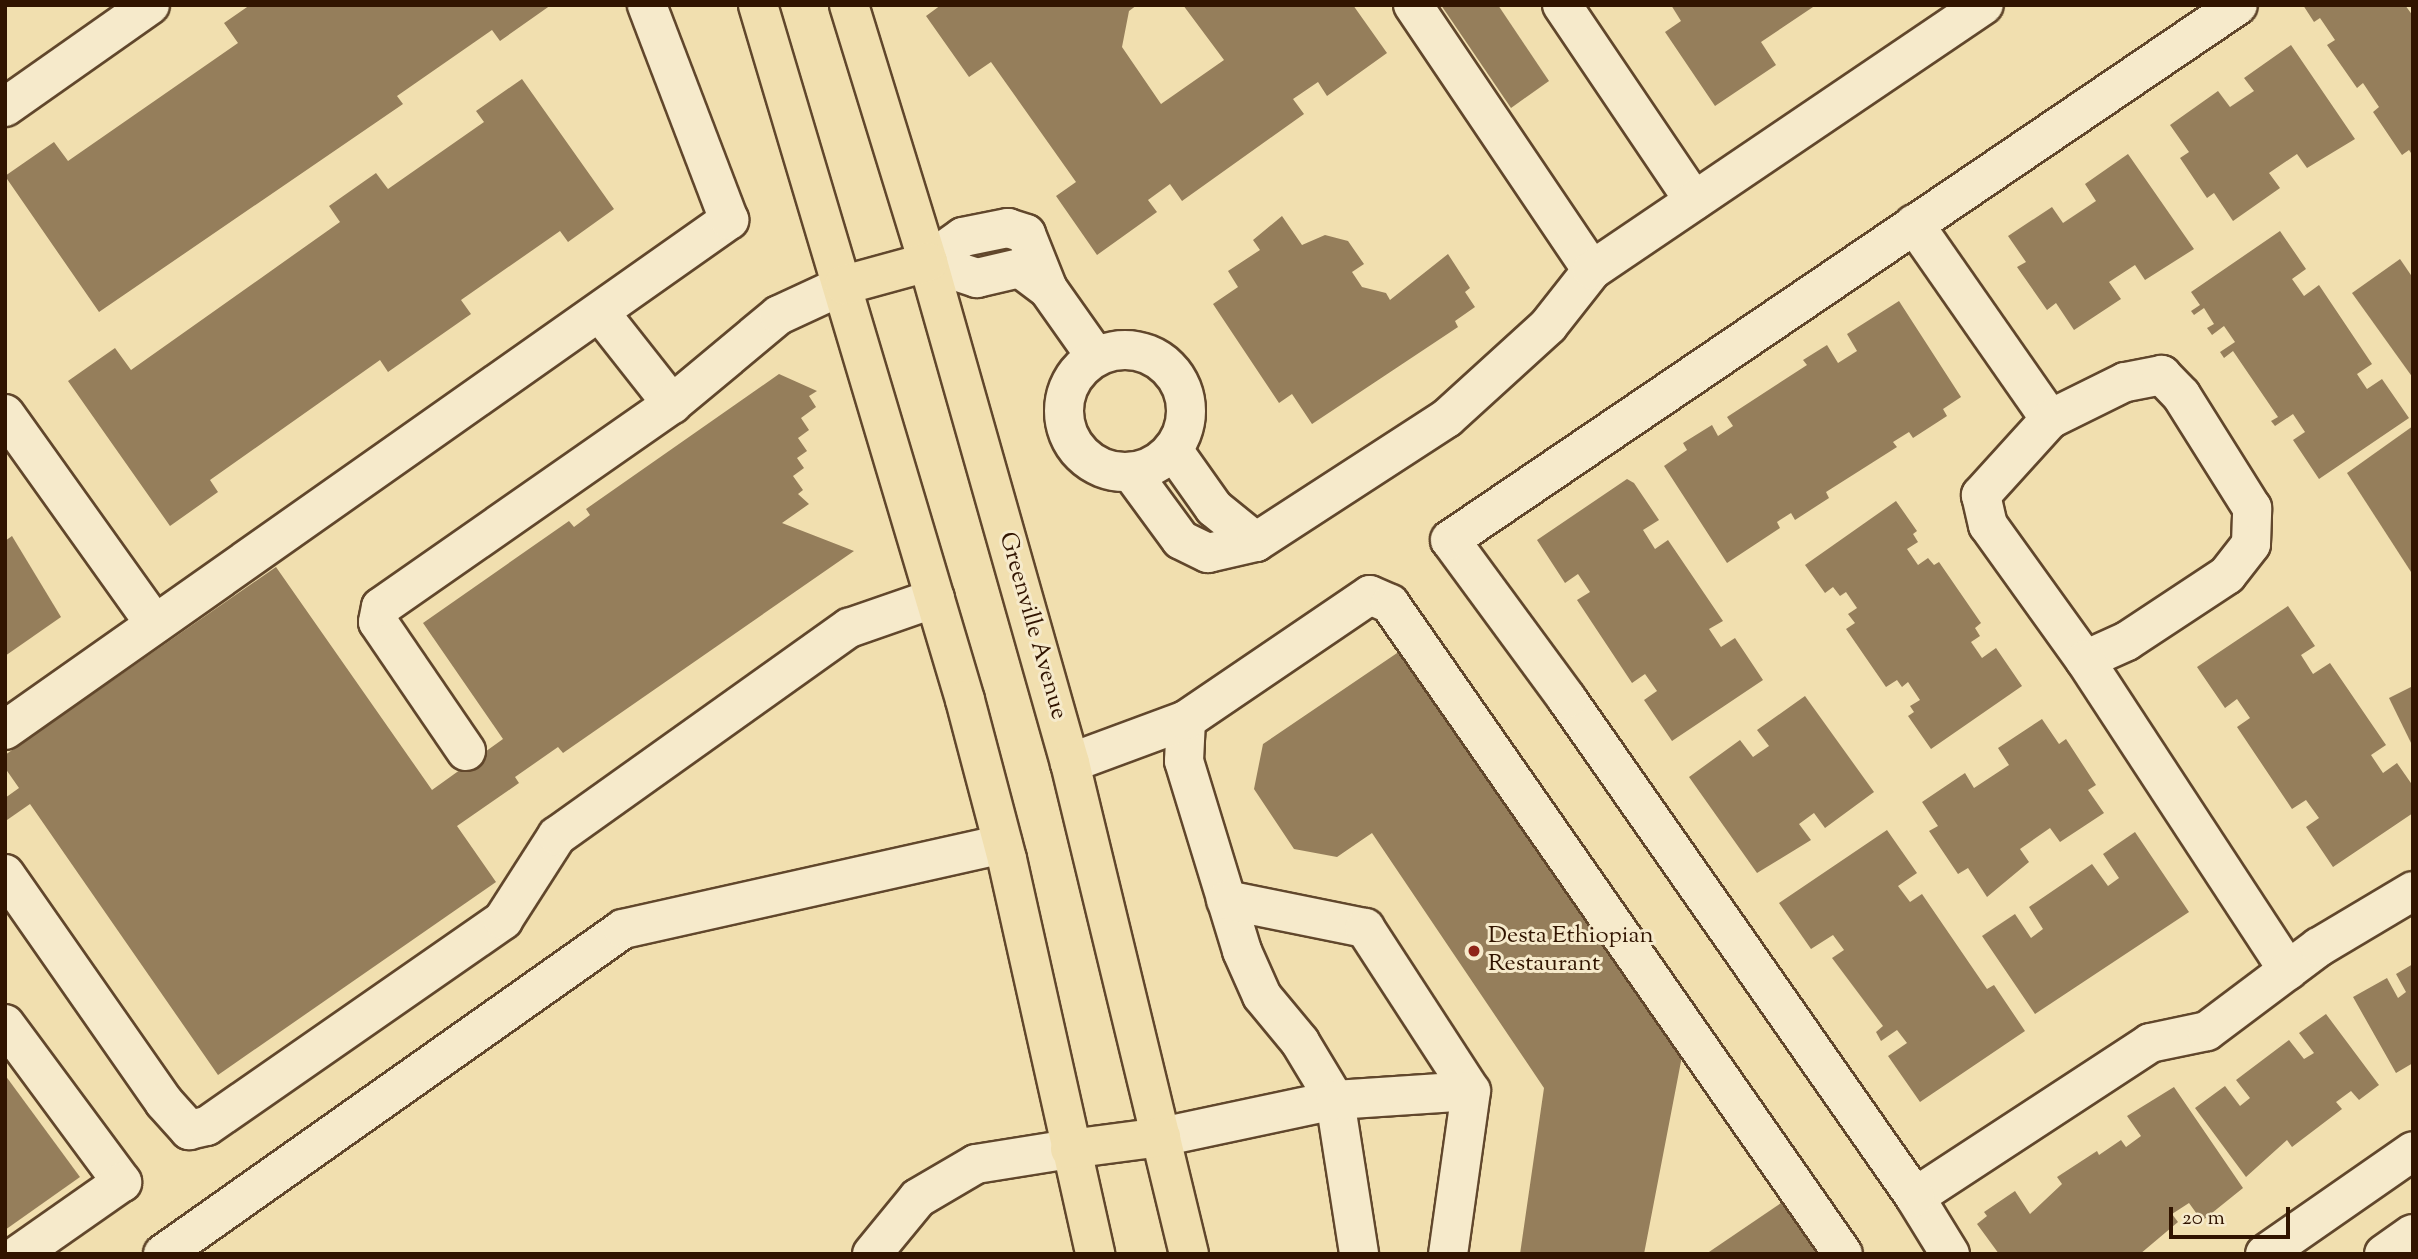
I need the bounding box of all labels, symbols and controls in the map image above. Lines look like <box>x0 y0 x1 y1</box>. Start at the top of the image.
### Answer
street label: Greenville Avenue <box>991 529 1073 723</box>
place label: Desta Ethiopian Restaurant <box>1488 923 1654 979</box>
marker: Desta Ethiopian Restaurant <box>1466 943 1482 959</box>
scale bar <box>2173 1192 2294 1236</box>
text: 20 m <box>2182 1204 2225 1234</box>

